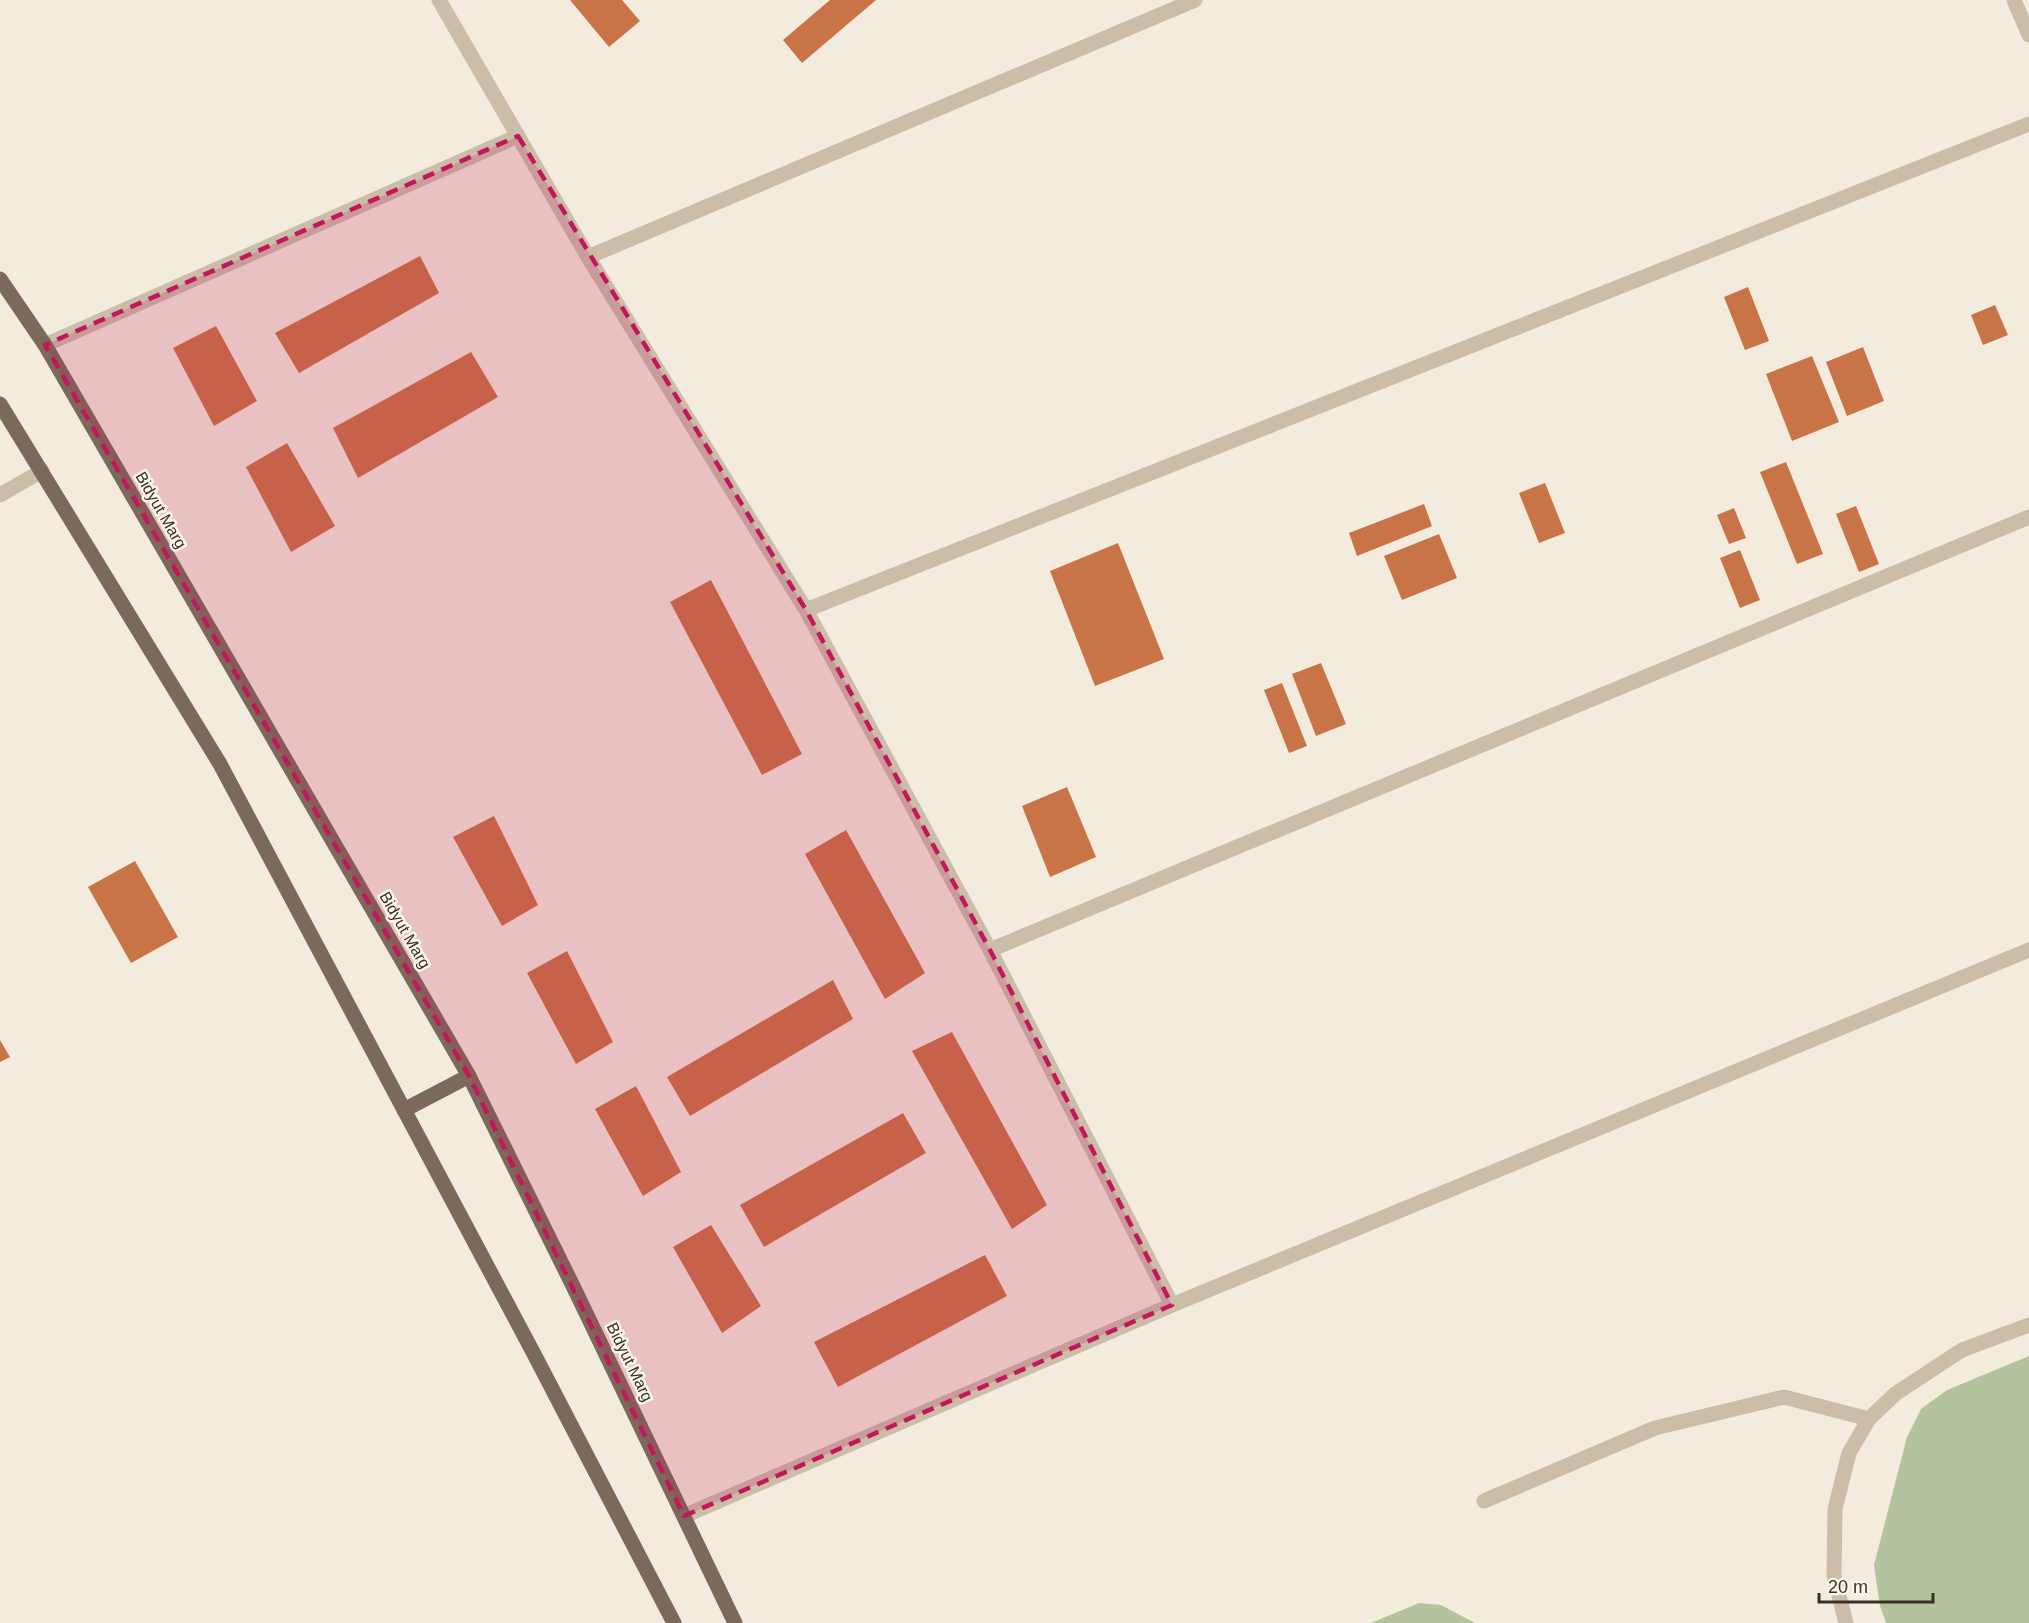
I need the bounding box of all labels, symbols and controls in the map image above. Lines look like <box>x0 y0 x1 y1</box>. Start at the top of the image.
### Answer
street label: Bidyut Marg <box>132 469 190 551</box>
street label: Bidyut Marg <box>376 889 434 971</box>
street label: Bidyut Marg <box>604 1320 656 1404</box>
scale bar <box>1819 1566 1933 1604</box>
text: 20 m <box>1828 1577 1868 1597</box>

